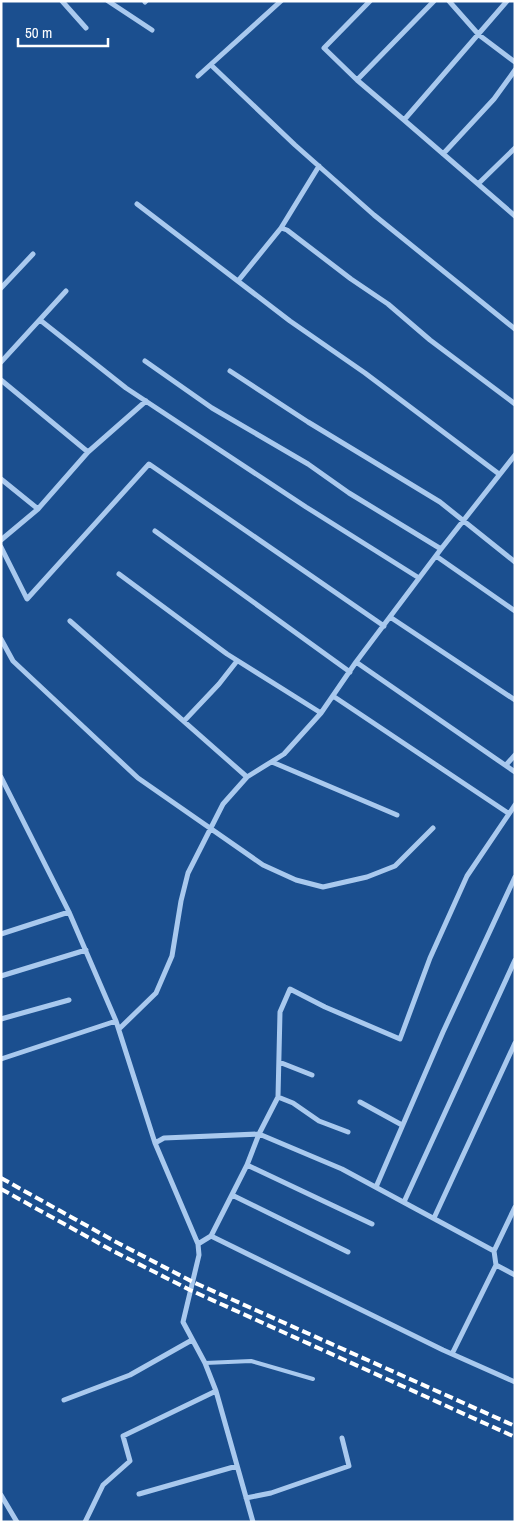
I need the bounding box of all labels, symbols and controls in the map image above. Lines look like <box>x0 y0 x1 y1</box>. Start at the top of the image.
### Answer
scale bar <box>18 15 108 47</box>
text: 50 m <box>25 22 52 43</box>

